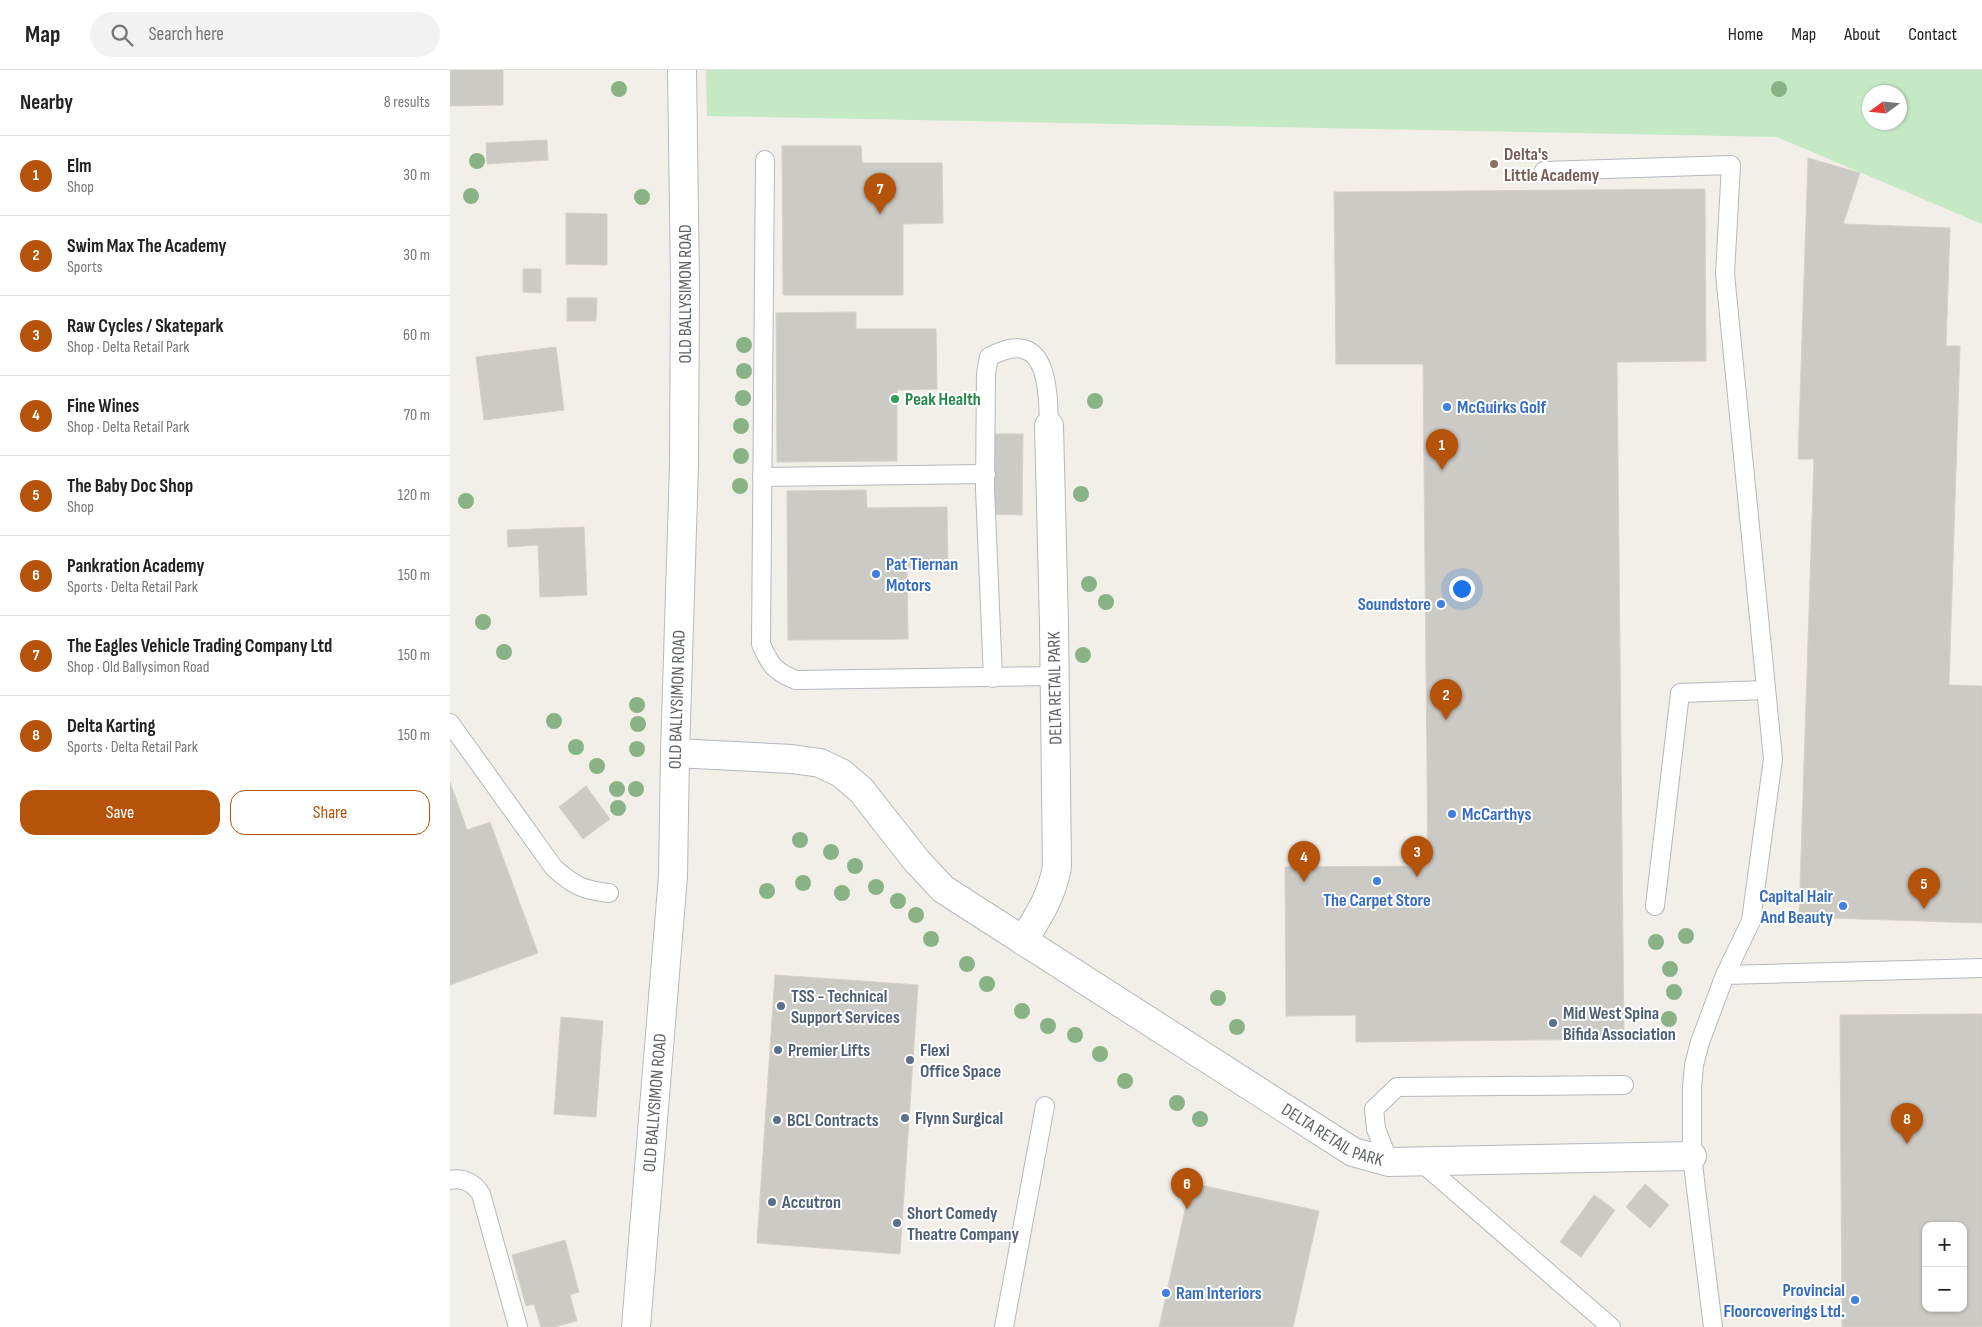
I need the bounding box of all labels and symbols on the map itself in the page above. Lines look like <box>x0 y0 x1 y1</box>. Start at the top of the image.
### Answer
north arrow <box>1862 85 1907 130</box>
place label: Delta's Little Academy <box>1504 144 1600 186</box>
marker: Delta's Little Academy <box>1488 158 1500 170</box>
pin: 7 <box>864 173 896 214</box>
street label: OLD BALLYSIMON ROAD <box>675 224 696 364</box>
place label: Peak Health <box>905 389 981 410</box>
marker: Peak Health <box>889 393 901 405</box>
place label: McGuirks Golf <box>1457 397 1547 418</box>
marker: McGuirks Golf <box>1441 401 1453 413</box>
pin: 1 <box>1426 429 1458 470</box>
place label: Pat Tiernan Motors <box>886 554 958 596</box>
marker: Pat Tiernan Motors <box>870 568 882 580</box>
your location <box>1449 576 1475 602</box>
place label: Soundstore <box>1358 594 1431 615</box>
marker: Soundstore <box>1435 598 1447 610</box>
street label: OLD BALLYSIMON ROAD <box>664 630 689 769</box>
street label: DELTA RETAIL PARK <box>1043 630 1066 745</box>
pin: 2 <box>1430 679 1462 720</box>
place label: McCarthys <box>1462 804 1532 825</box>
marker: McCarthys <box>1446 808 1458 820</box>
pin: 3 <box>1401 836 1433 877</box>
pin: 4 <box>1288 841 1320 882</box>
pin: 5 <box>1908 868 1940 909</box>
marker: The Carpet Store <box>1371 875 1383 887</box>
place label: Capital Hair And Beauty <box>1759 886 1833 928</box>
place label: The Carpet Store <box>1323 890 1431 911</box>
marker: Capital Hair And Beauty <box>1837 900 1849 912</box>
place label: TSS - Technical Support Services <box>791 986 900 1028</box>
marker: TSS - Technical Support Services <box>775 1000 787 1012</box>
place label: Mid West Spina Bifida Association <box>1563 1003 1676 1045</box>
marker: Mid West Spina Bifida Association <box>1547 1017 1559 1029</box>
street label: OLD BALLYSIMON ROAD <box>638 1033 671 1173</box>
place label: Premier Lifts <box>788 1040 870 1061</box>
place label: Flexi Office Space <box>920 1040 1001 1082</box>
marker: Premier Lifts <box>772 1044 784 1056</box>
marker: Flexi Office Space <box>904 1054 916 1066</box>
street label: DELTA RETAIL PARK <box>1278 1099 1387 1171</box>
pin: 8 <box>1891 1103 1923 1144</box>
place label: Flynn Surgical <box>915 1108 1003 1129</box>
place label: BCL Contracts <box>787 1110 879 1131</box>
marker: Flynn Surgical <box>899 1112 911 1124</box>
marker: BCL Contracts <box>771 1114 783 1126</box>
pin: 6 <box>1171 1168 1203 1209</box>
place label: Accutron <box>781 1192 841 1213</box>
marker: Accutron <box>766 1196 778 1208</box>
place label: Short Comedy Theatre Company <box>907 1203 1020 1245</box>
marker: Short Comedy Theatre Company <box>891 1217 903 1229</box>
place label: Provincial Floorcoverings Ltd. <box>1723 1280 1845 1322</box>
place label: Ram Interiors <box>1176 1283 1262 1304</box>
marker: Ram Interiors <box>1160 1287 1172 1299</box>
marker: Provincial Floorcoverings Ltd. <box>1849 1294 1861 1306</box>

